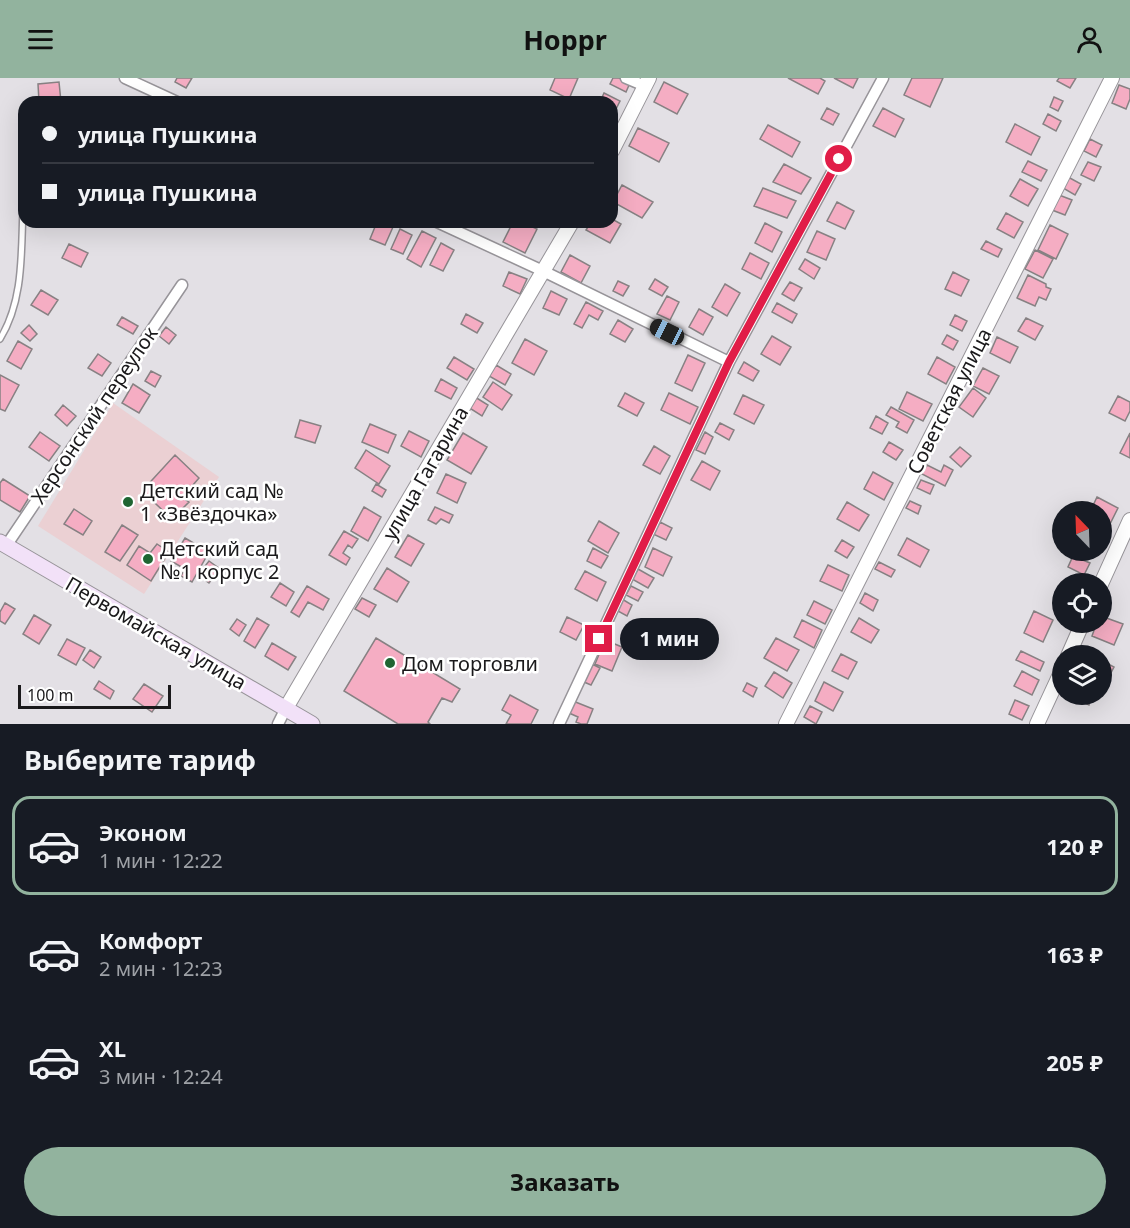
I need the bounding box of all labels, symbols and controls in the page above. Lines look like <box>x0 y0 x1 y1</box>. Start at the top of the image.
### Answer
text: Hoppr <box>523 21 607 58</box>
icon: menu <box>24 23 57 56</box>
icon: person <box>1073 23 1106 56</box>
text: улица Пушкина <box>78 119 257 149</box>
route start <box>825 145 852 172</box>
text: улица Пушкина <box>78 177 257 207</box>
car <box>647 316 687 348</box>
street label: Херсонский переулок <box>25 321 164 509</box>
street label: Советская улица <box>901 323 997 479</box>
street label: улица Гагарина <box>376 401 474 545</box>
place label: Детский сад № 1 «Звёздочка» <box>140 477 284 527</box>
marker: Детский сад № 1 «Звёздочка» <box>121 495 135 509</box>
north arrow <box>1052 501 1112 561</box>
map controls <box>1052 501 1112 705</box>
place label: Детский сад №1 корпус 2 <box>160 535 280 585</box>
marker: Детский сад №1 корпус 2 <box>141 552 155 566</box>
street label: Первомайская улица <box>61 570 251 696</box>
button: locate <box>1052 573 1112 633</box>
callout: 1 мин <box>620 618 719 660</box>
route end <box>585 625 612 652</box>
text: 1 мин <box>640 625 699 652</box>
button: layers <box>1052 645 1112 705</box>
place label: Дом торговли <box>402 650 538 677</box>
marker: Дом торговли <box>383 656 397 670</box>
scale bar <box>18 682 171 710</box>
text: 100 m <box>27 684 74 706</box>
text: Выберите тариф <box>24 741 256 778</box>
text: Эконом <box>99 817 187 847</box>
icon: car <box>27 819 81 873</box>
text: 120 ₽ <box>1046 831 1103 861</box>
text: 1 мин · 12:22 <box>99 847 223 874</box>
text: Комфорт <box>99 925 202 955</box>
icon: car <box>27 927 81 981</box>
text: 163 ₽ <box>1046 939 1103 969</box>
text: 2 мин · 12:23 <box>99 955 223 982</box>
text: XL <box>99 1033 126 1063</box>
icon: car <box>27 1035 81 1089</box>
text: 205 ₽ <box>1046 1047 1103 1077</box>
text: 3 мин · 12:24 <box>99 1063 223 1090</box>
button: Заказать <box>24 1147 1106 1216</box>

